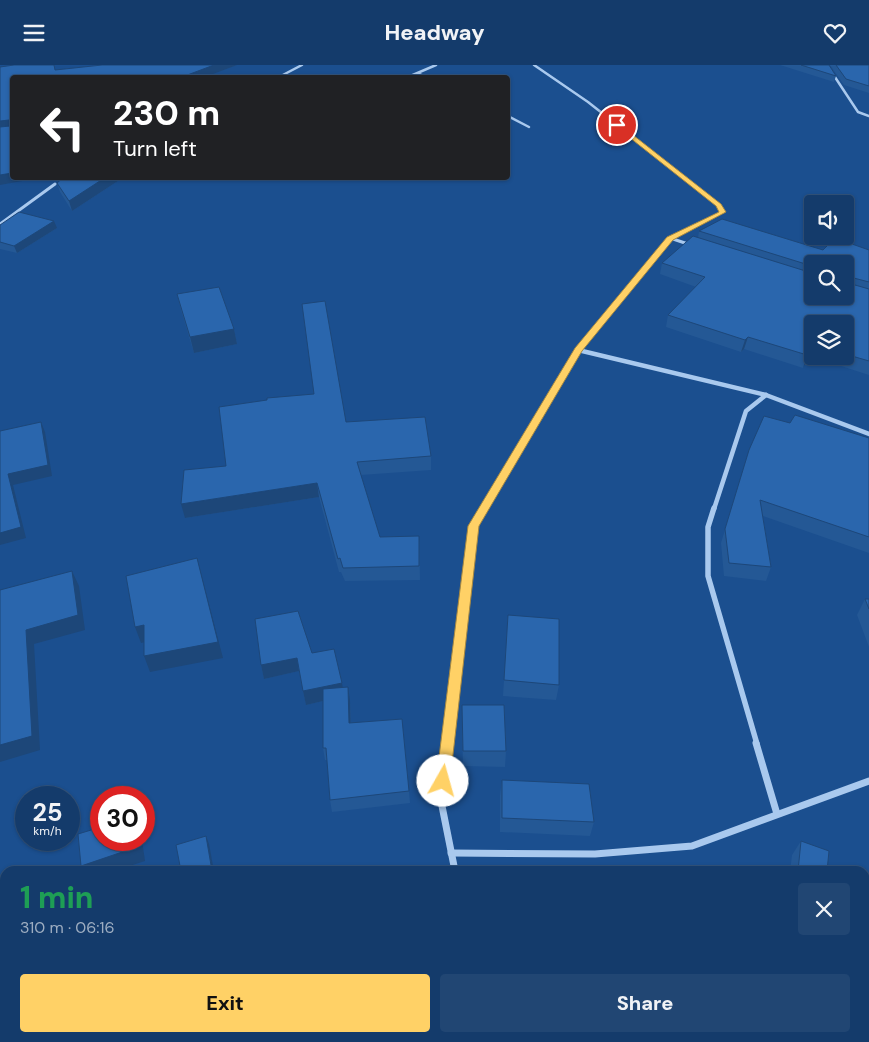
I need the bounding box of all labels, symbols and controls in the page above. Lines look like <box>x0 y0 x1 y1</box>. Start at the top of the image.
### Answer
text: Headway <box>384 18 485 47</box>
icon: menu <box>20 19 48 47</box>
icon: heart <box>821 19 849 47</box>
text: 230 m <box>113 90 220 136</box>
icon: left <box>30 95 95 160</box>
pin <box>596 104 638 146</box>
icon: arrive <box>603 111 631 139</box>
text: Turn left <box>113 134 197 163</box>
map controls <box>804 195 854 365</box>
button: sound <box>804 195 854 245</box>
button: search <box>804 255 854 305</box>
button: layers <box>804 315 854 365</box>
position arrow <box>416 754 468 806</box>
speed limit sign: 30 <box>90 786 155 851</box>
text: 25 <box>33 796 62 829</box>
text: km/h <box>33 823 62 839</box>
text: 1 min <box>20 878 93 917</box>
button: close <box>798 883 850 935</box>
text: 310 m · 06:16 <box>20 917 115 938</box>
button: Exit <box>20 974 430 1032</box>
button: Share <box>440 974 850 1032</box>

